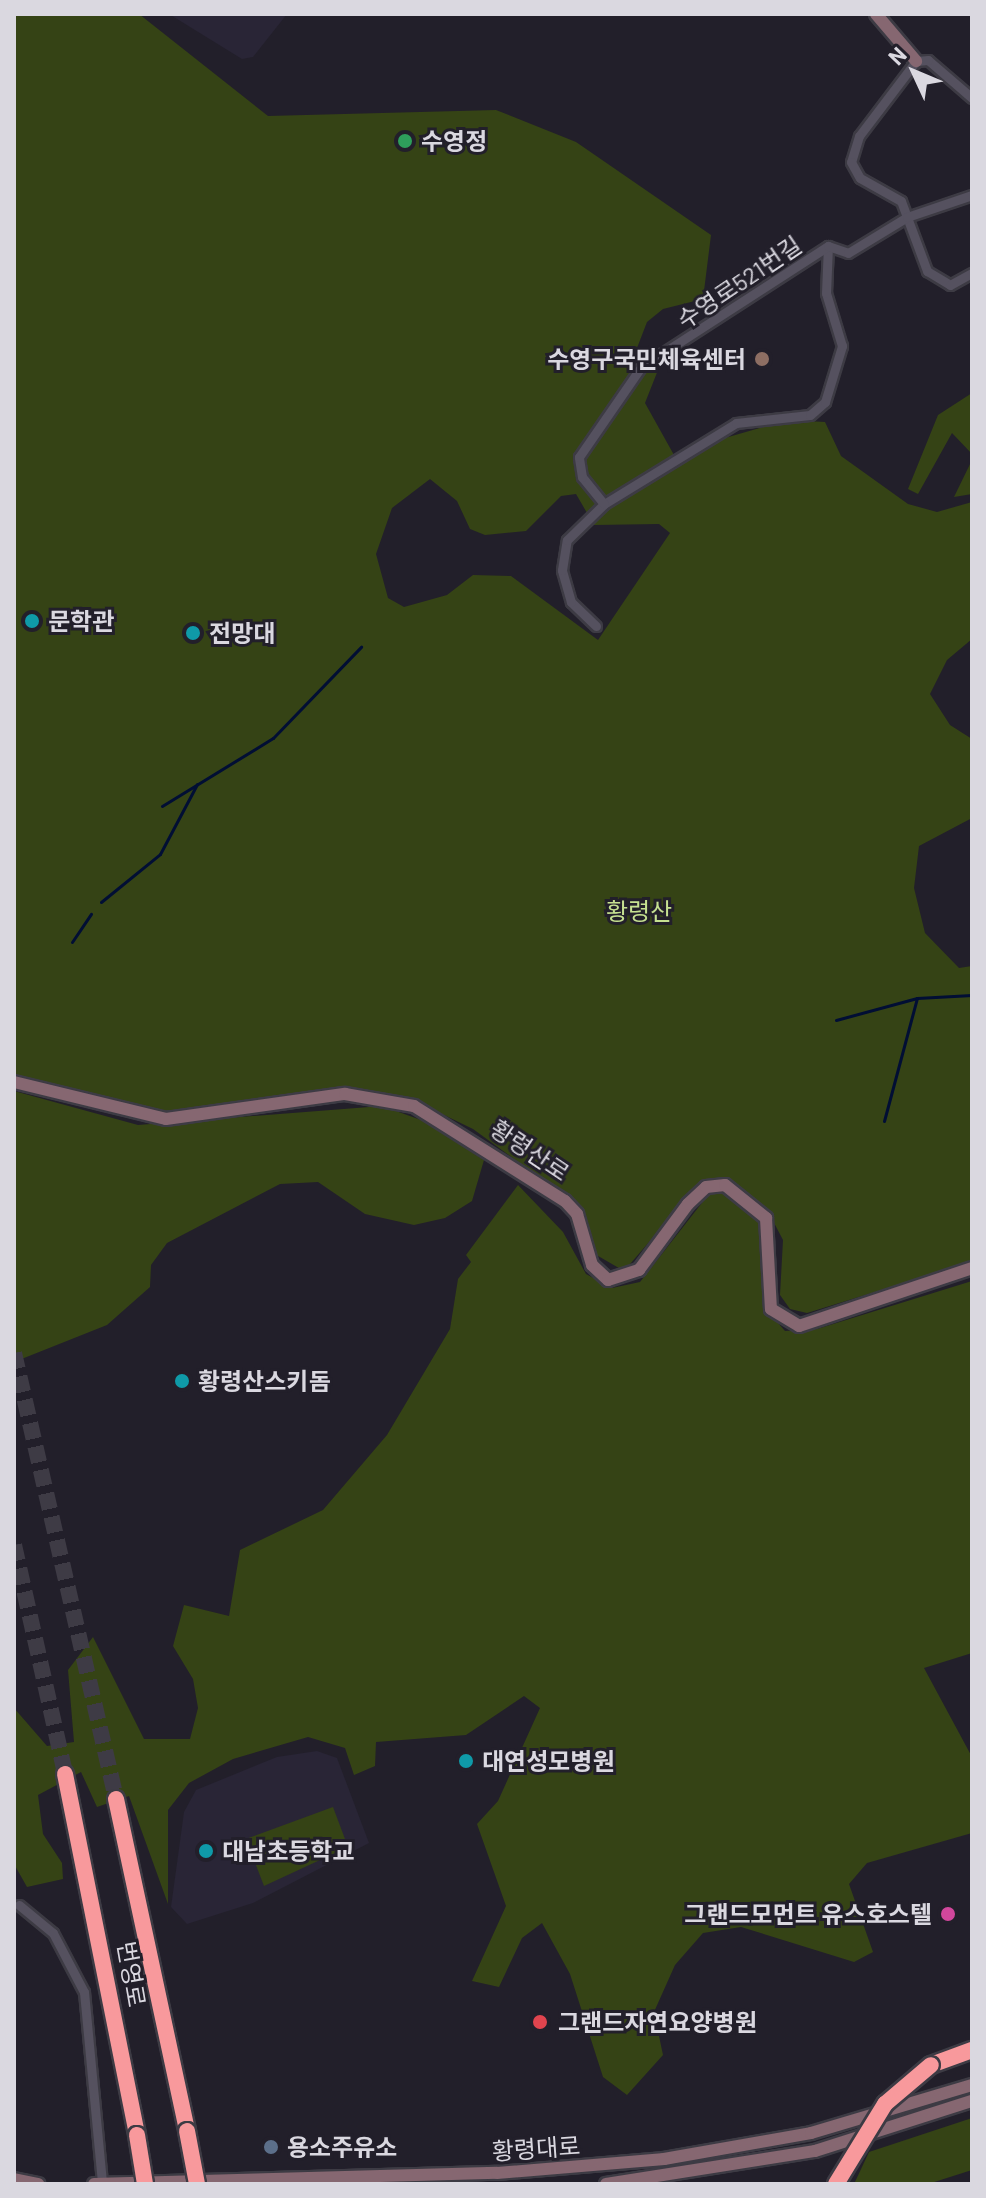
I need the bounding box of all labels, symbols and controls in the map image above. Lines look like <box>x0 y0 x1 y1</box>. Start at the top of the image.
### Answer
north arrow <box>874 32 954 112</box>
text: N <box>882 41 911 70</box>
place label: 수영정 <box>421 127 487 155</box>
marker: 수영정 <box>396 132 414 150</box>
street label: 수영로521번길 <box>671 230 807 334</box>
place label: 수영구국민체육센터 <box>547 345 746 373</box>
marker: 수영구국민체육센터 <box>753 350 771 368</box>
place label: 문학관 <box>48 607 114 635</box>
marker: 문학관 <box>23 612 41 630</box>
place label: 전망대 <box>209 619 275 647</box>
marker: 전망대 <box>184 624 202 642</box>
park label: 황령산 <box>606 897 672 925</box>
street label: 황령산로 <box>485 1113 575 1187</box>
place label: 황령산스키돔 <box>198 1367 330 1395</box>
marker: 황령산스키돔 <box>173 1372 191 1390</box>
place label: 대연성모병원 <box>482 1747 614 1775</box>
marker: 대연성모병원 <box>457 1752 475 1770</box>
place label: 대남초등학교 <box>222 1837 354 1865</box>
marker: 대남초등학교 <box>197 1842 215 1860</box>
place label: 그랜드모먼트 유스호스텔 <box>684 1900 932 1928</box>
marker: 그랜드모먼트 유스호스텔 <box>939 1905 957 1923</box>
street label: 번영로 <box>112 1939 152 2009</box>
place label: 그랜드자연요양병원 <box>558 2008 757 2036</box>
marker: 그랜드자연요양병원 <box>529 2011 551 2033</box>
street label: 황령대로 <box>491 2131 581 2165</box>
place label: 용소주유소 <box>287 2133 397 2161</box>
marker: 용소주유소 <box>262 2138 280 2156</box>

